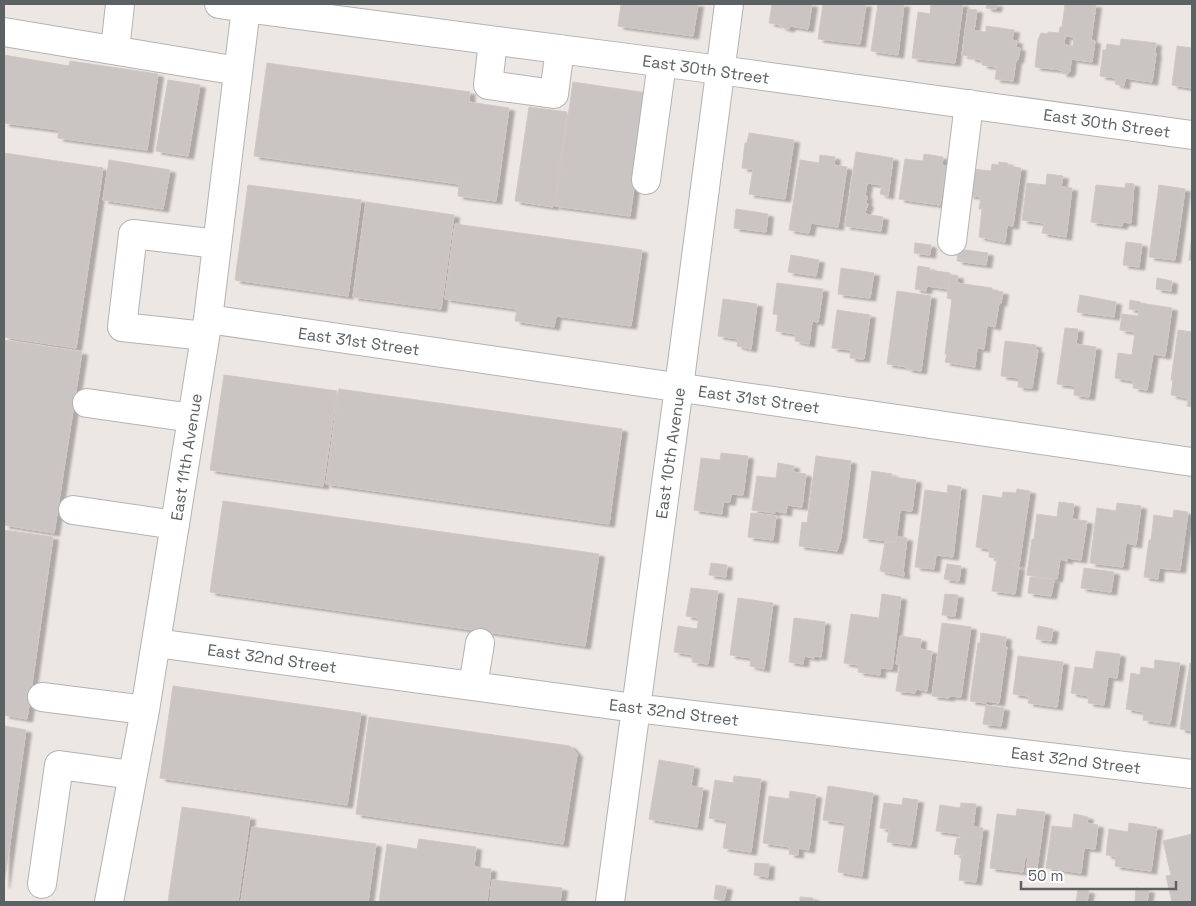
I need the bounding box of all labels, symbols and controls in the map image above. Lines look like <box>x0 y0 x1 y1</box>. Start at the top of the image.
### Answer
street label: East 30th Street <box>641 50 771 89</box>
street label: East 30th Street <box>1042 104 1172 143</box>
street label: East 31st Street <box>297 323 421 360</box>
street label: East 31st Street <box>697 381 821 418</box>
street label: East 10th Avenue <box>651 386 690 520</box>
street label: East 11th Avenue <box>166 392 207 522</box>
street label: East 32nd Street <box>206 639 338 678</box>
street label: East 32nd Street <box>608 694 740 731</box>
street label: East 32nd Street <box>1010 742 1142 779</box>
scale bar <box>1021 858 1176 890</box>
text: 50 m <box>1028 866 1063 885</box>

